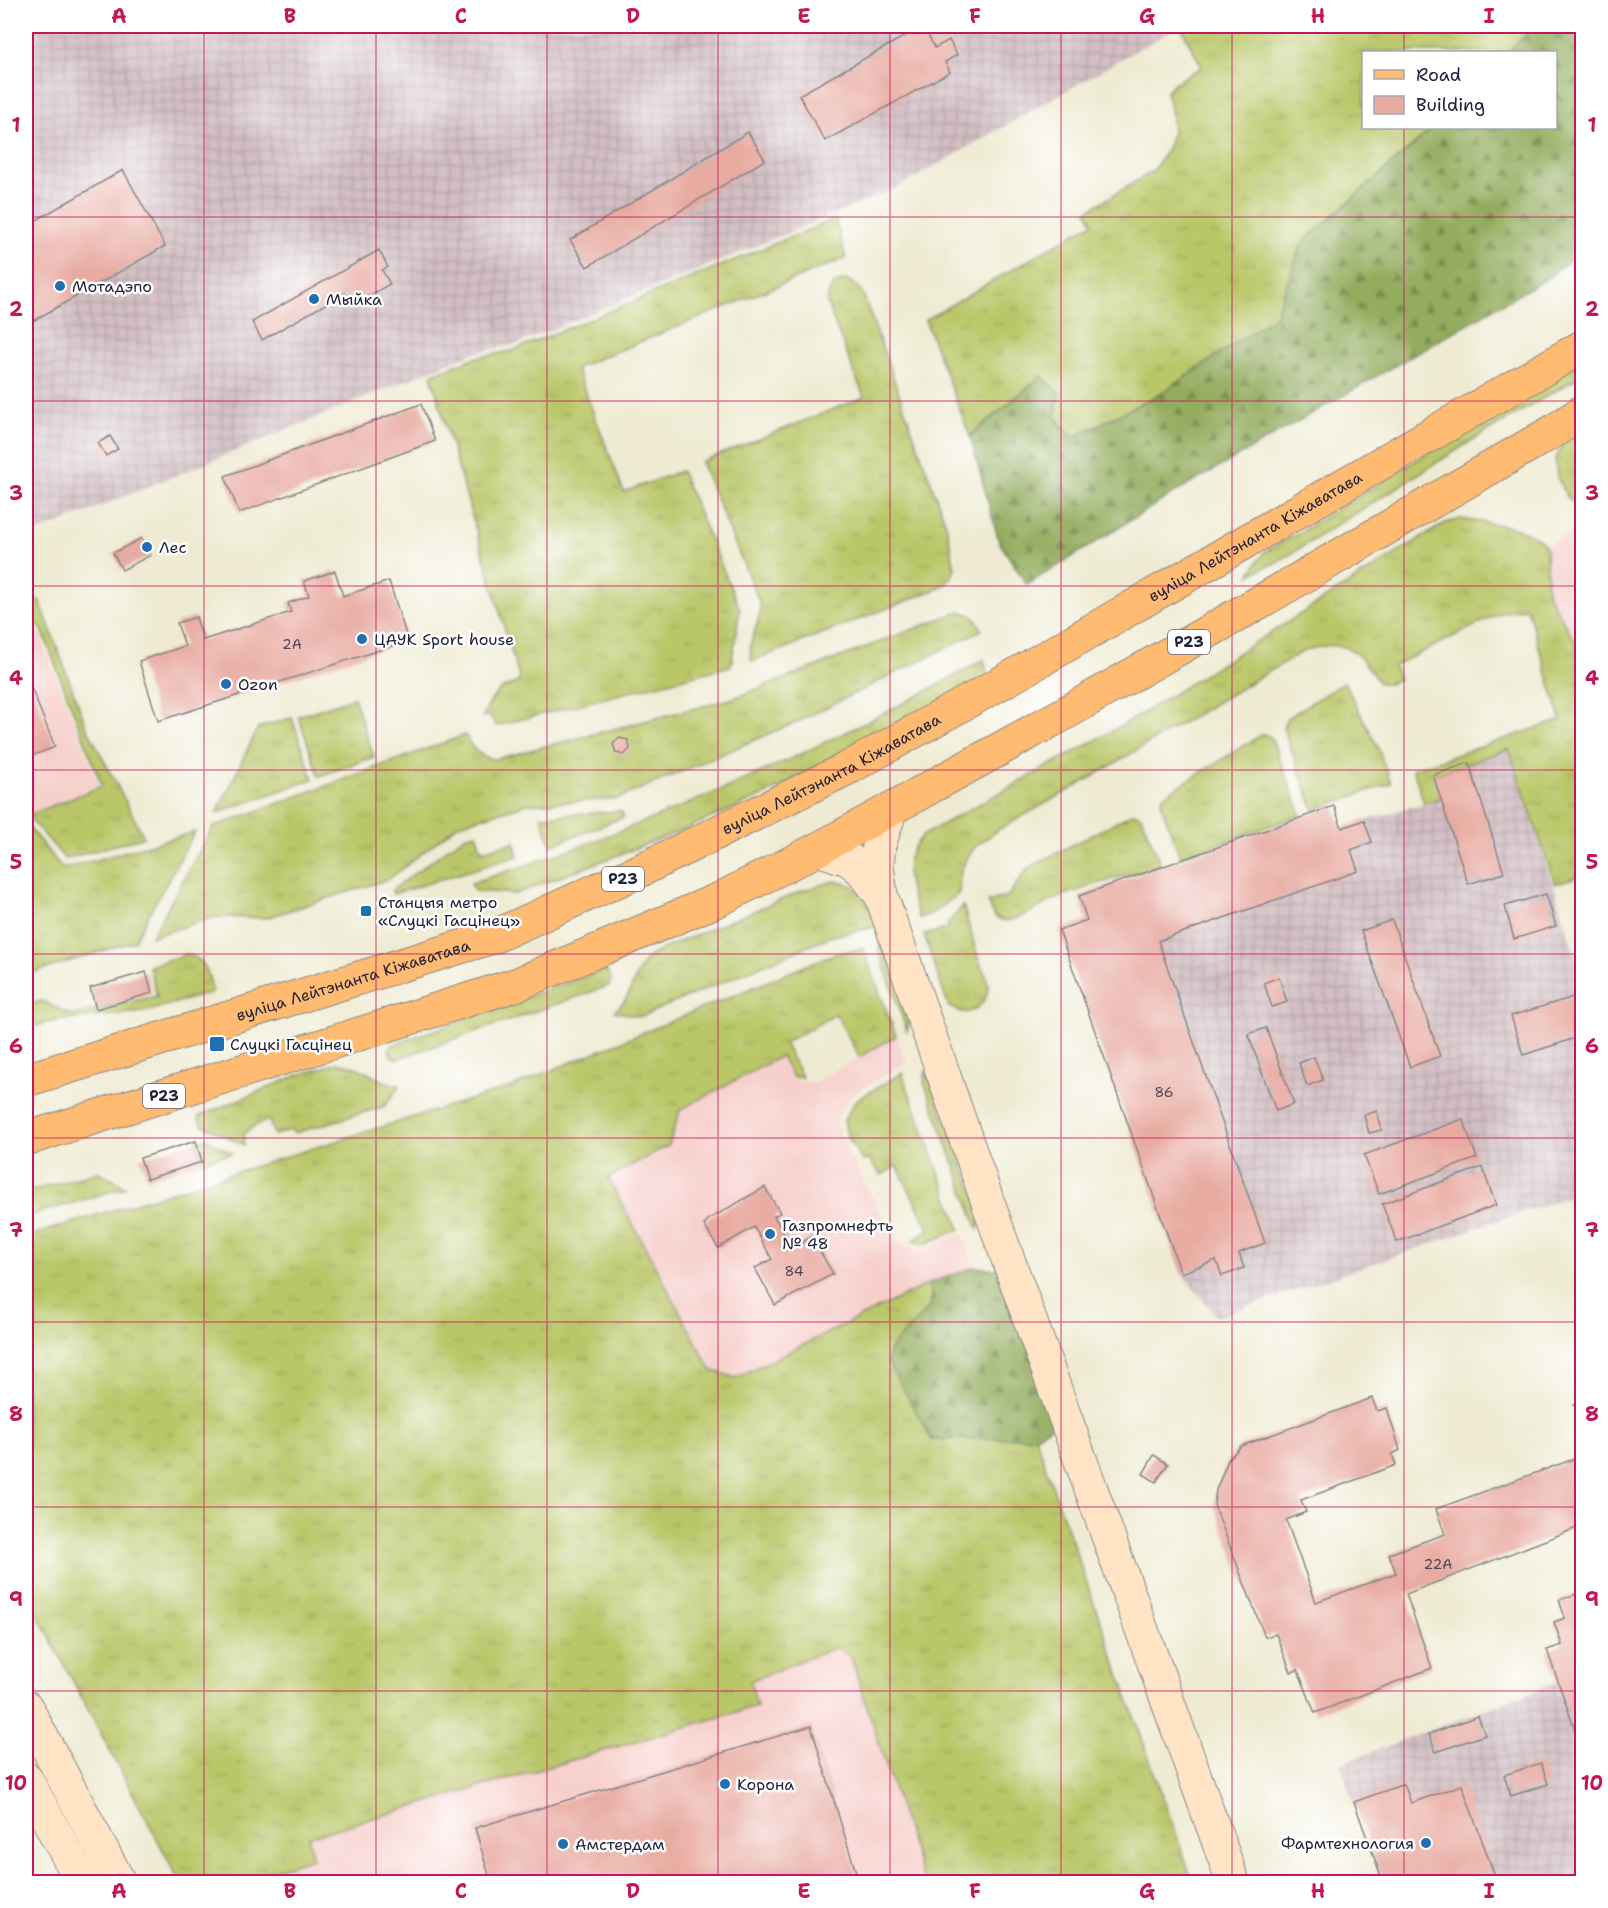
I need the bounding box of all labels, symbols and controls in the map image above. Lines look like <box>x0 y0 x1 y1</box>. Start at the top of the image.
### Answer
text: A <box>111 3 127 29</box>
text: B <box>284 3 296 29</box>
text: C <box>455 3 467 29</box>
text: D <box>626 3 640 29</box>
text: E <box>797 3 811 29</box>
text: F <box>969 3 981 29</box>
text: G <box>1139 3 1155 29</box>
text: H <box>1311 3 1325 29</box>
text: I <box>1483 3 1495 29</box>
legend <box>1362 51 1557 129</box>
text: Road <box>1416 63 1461 87</box>
text: Building <box>1416 93 1485 117</box>
text: 1 <box>11 112 21 138</box>
text: 1 <box>1587 112 1597 138</box>
place label: Мотадэпо <box>72 276 152 297</box>
marker: Мотадэпо <box>53 279 67 293</box>
place label: Мыйка <box>326 289 382 310</box>
marker: Мыйка <box>307 292 321 306</box>
text: 2 <box>9 296 23 322</box>
text: 2 <box>1585 296 1599 322</box>
street label: вуліца Лейтэнанта Кіжаватава <box>1145 467 1366 607</box>
text: 3 <box>9 480 23 506</box>
text: 3 <box>1585 480 1599 506</box>
place label: Лес <box>159 537 186 558</box>
marker: Лес <box>140 540 154 554</box>
place label: ЦАУК Sport house <box>374 629 514 650</box>
road number: Р23 <box>1168 630 1210 654</box>
marker: ЦАУК Sport house <box>355 632 369 646</box>
house number: 2А <box>282 635 302 653</box>
text: 4 <box>9 665 23 691</box>
text: 4 <box>1585 665 1599 691</box>
place label: Ozon <box>238 674 278 695</box>
marker: Ozon <box>219 677 233 691</box>
street label: вуліца Лейтэнанта Кіжаватава <box>719 709 944 839</box>
text: 5 <box>10 849 22 875</box>
text: 5 <box>1586 849 1598 875</box>
road number: Р23 <box>602 867 644 891</box>
place label: Станцыя метро «Слуцкі Гасцінец» <box>378 892 520 931</box>
marker: Станцыя метро «Слуцкі Гасцінец» <box>359 904 373 918</box>
street label: вуліца Лейтэнанта Кіжаватава <box>234 935 473 1026</box>
text: 6 <box>9 1033 23 1059</box>
text: 6 <box>1585 1033 1599 1059</box>
place label: Слуцкі Гасцінец <box>230 1034 352 1055</box>
marker: Слуцкі Гасцінец <box>208 1035 226 1053</box>
house number: 86 <box>1154 1083 1174 1101</box>
road number: Р23 <box>143 1084 185 1108</box>
place label: Газпромнефть № 48 <box>782 1215 893 1254</box>
text: 7 <box>9 1217 23 1243</box>
text: 7 <box>1585 1217 1599 1243</box>
marker: Газпромнефть № 48 <box>763 1227 777 1241</box>
house number: 84 <box>784 1262 804 1280</box>
text: 8 <box>9 1401 23 1427</box>
text: 8 <box>1585 1401 1599 1427</box>
house number: 22А <box>1423 1555 1453 1573</box>
text: 9 <box>9 1586 23 1612</box>
text: 9 <box>1585 1586 1599 1612</box>
text: 10 <box>5 1770 27 1796</box>
text: 10 <box>1581 1770 1603 1796</box>
place label: Корона <box>737 1774 794 1795</box>
marker: Корона <box>718 1777 732 1791</box>
place label: Фармтехнология <box>1281 1833 1414 1854</box>
place label: Амстердам <box>575 1834 664 1855</box>
marker: Фармтехнология <box>1419 1836 1433 1850</box>
marker: Амстердам <box>556 1837 570 1851</box>
text: A <box>111 1878 127 1904</box>
text: B <box>284 1878 296 1904</box>
text: C <box>455 1878 467 1904</box>
text: D <box>626 1878 640 1904</box>
text: E <box>797 1878 811 1904</box>
text: F <box>969 1878 981 1904</box>
text: G <box>1139 1878 1155 1904</box>
text: H <box>1311 1878 1325 1904</box>
text: I <box>1483 1878 1495 1904</box>

